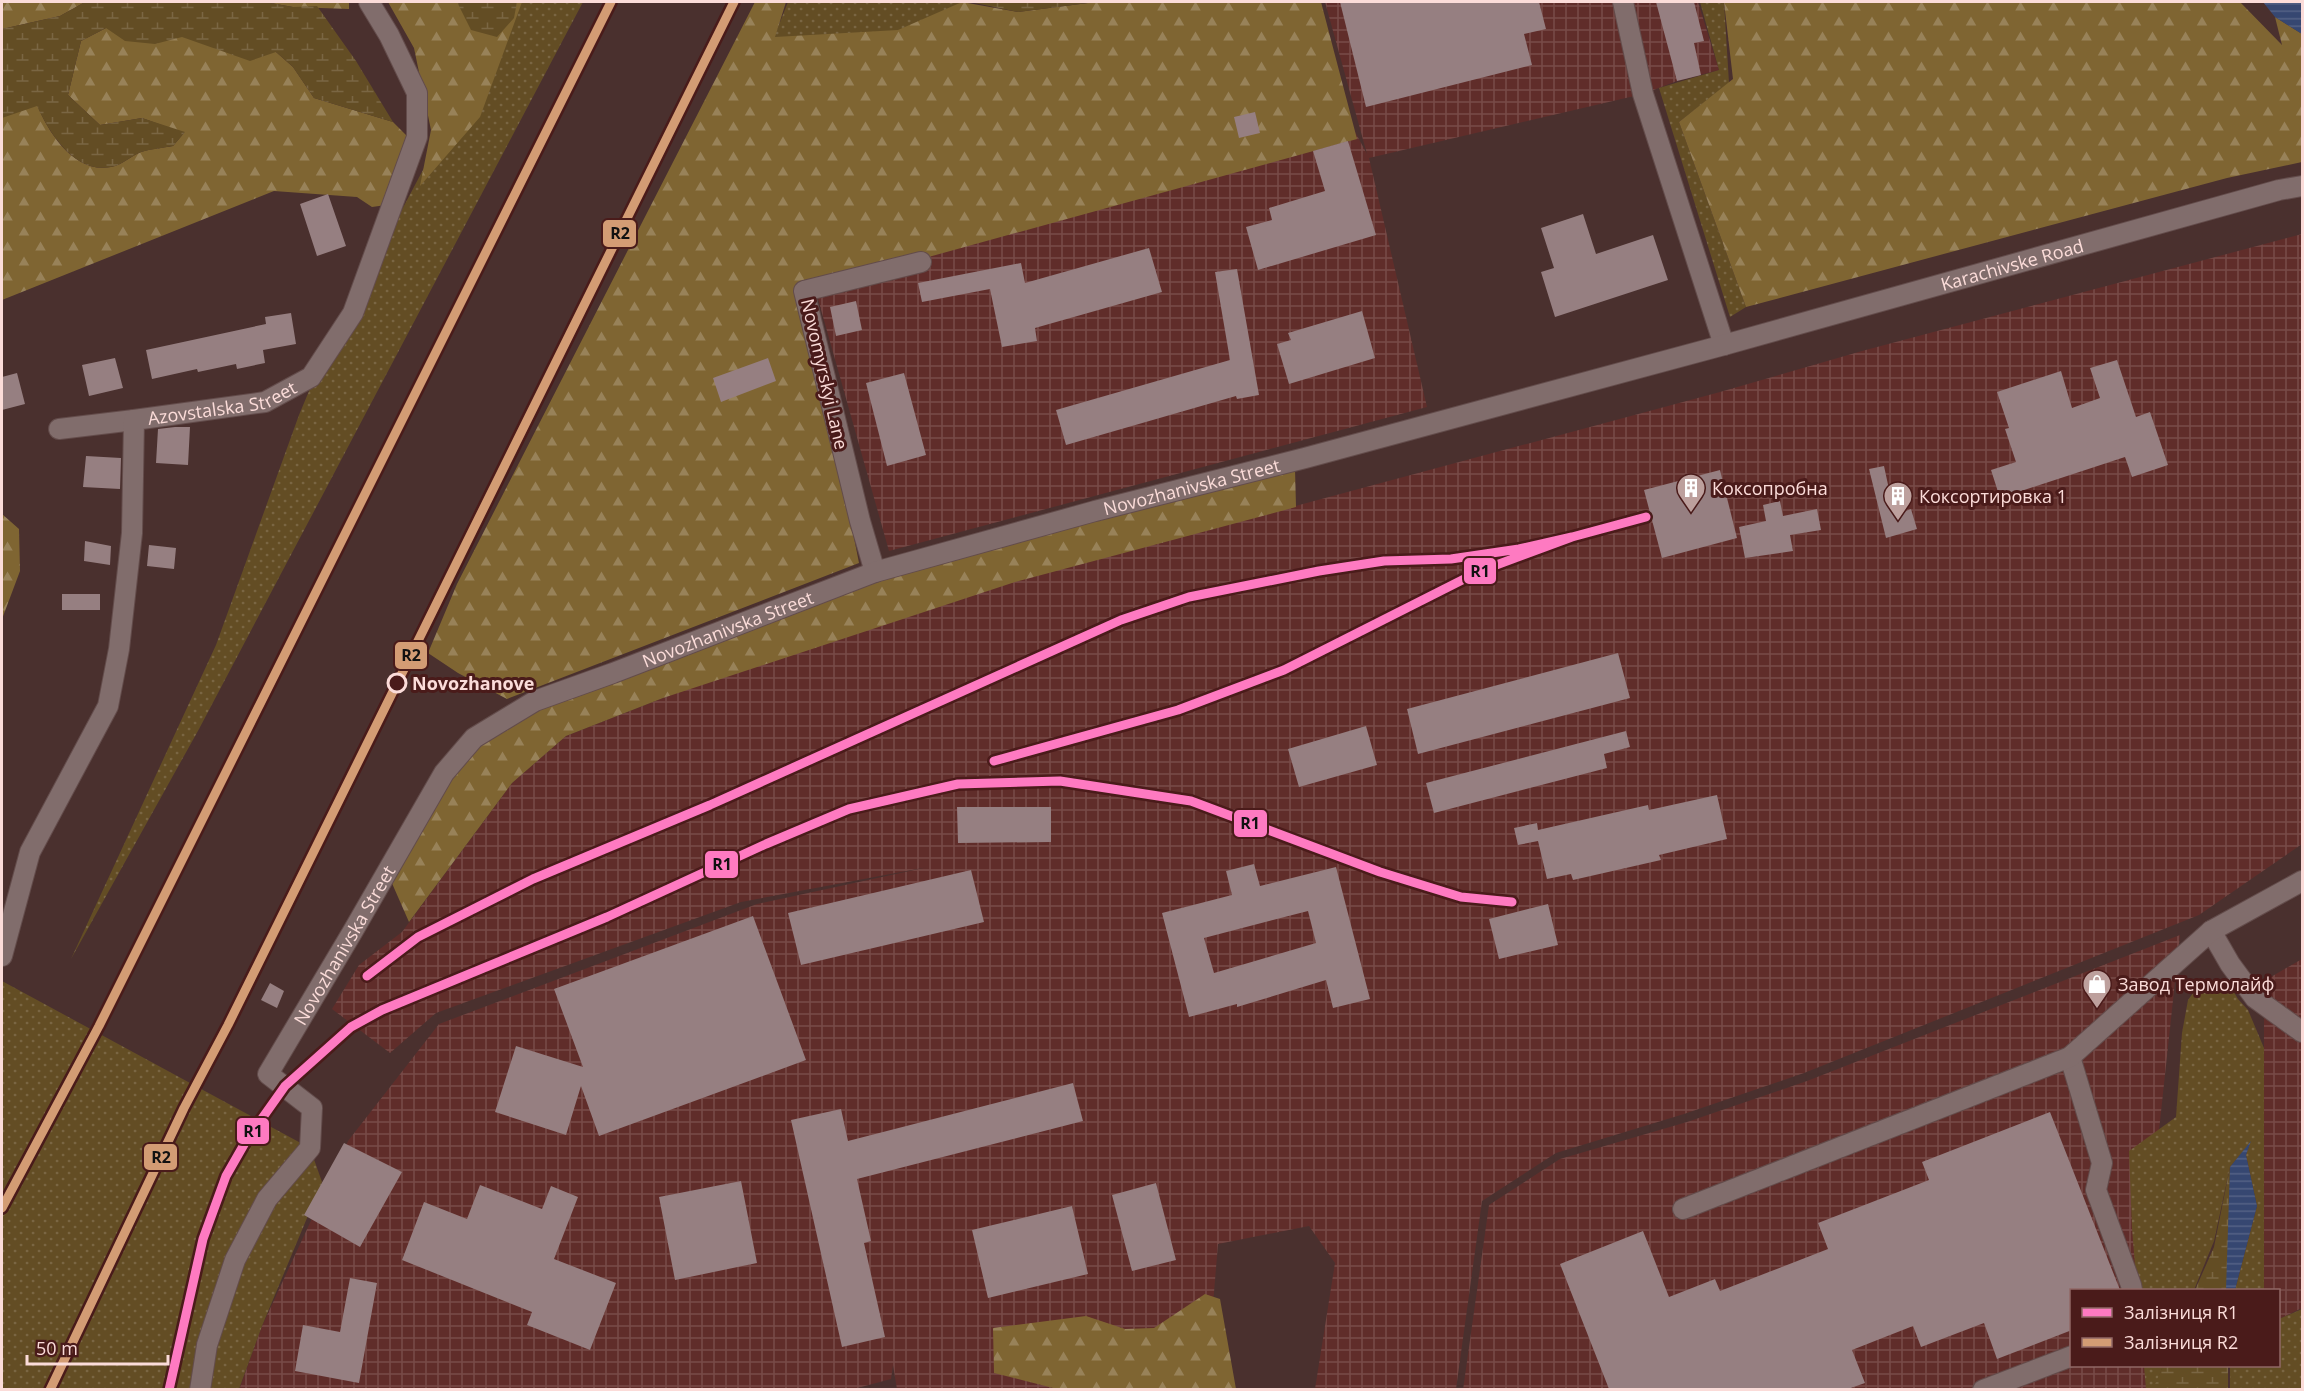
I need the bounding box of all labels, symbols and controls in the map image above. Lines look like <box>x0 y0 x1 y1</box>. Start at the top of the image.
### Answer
line badge: R2 <box>602 219 637 248</box>
text: R2 <box>610 222 630 244</box>
street label: Karachivske Road <box>1938 233 2086 296</box>
street label: Novomyrskyi Lane <box>796 296 854 452</box>
street label: Azovstalska Street <box>146 375 300 430</box>
street label: Novozhanivska Street <box>1101 453 1282 520</box>
building icon: Коксопробна <box>1675 472 1707 514</box>
place label: Коксопробна <box>1712 476 1828 500</box>
building icon: Коксортировка 1 <box>1882 480 1914 522</box>
place label: Коксортировка 1 <box>1919 484 2067 508</box>
line badge: R1 <box>1463 557 1497 585</box>
text: R1 <box>1470 560 1490 582</box>
street label: Novozhanivska Street <box>639 585 816 673</box>
line badge: R2 <box>394 641 428 670</box>
text: R2 <box>401 644 421 666</box>
place label: Novozhanove <box>412 671 535 695</box>
marker: Novozhanove <box>387 673 407 693</box>
line badge: R1 <box>1233 809 1268 838</box>
text: R1 <box>1240 812 1260 834</box>
line badge: R1 <box>704 850 739 879</box>
text: R1 <box>712 853 732 875</box>
street label: Novozhanivska Street <box>288 861 400 1029</box>
shop icon: Завод Термолайф <box>2081 968 2113 1010</box>
place label: Завод Термолайф <box>2118 972 2274 996</box>
line badge: R1 <box>236 1117 270 1145</box>
text: R1 <box>243 1120 263 1142</box>
line badge: R2 <box>143 1143 178 1171</box>
text: R2 <box>151 1146 171 1168</box>
legend <box>2070 1289 2280 1367</box>
text: Залізниця R1 <box>2124 1300 2238 1324</box>
scale bar <box>27 1328 168 1366</box>
text: Залізниця R2 <box>2124 1330 2238 1354</box>
text: 50 m <box>36 1336 78 1360</box>

